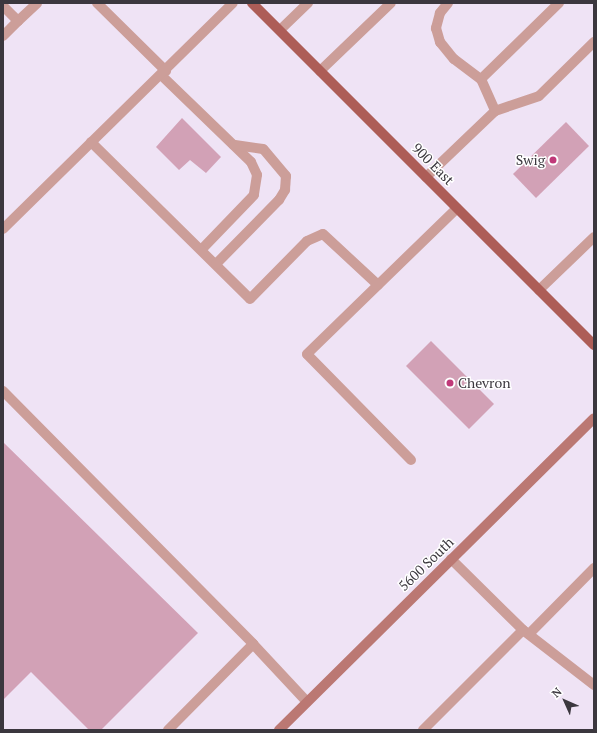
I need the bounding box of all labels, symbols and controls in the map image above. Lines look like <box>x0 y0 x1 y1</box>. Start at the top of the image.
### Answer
street label: 900 East <box>409 140 457 188</box>
place label: Swig <box>516 152 545 168</box>
marker: Swig <box>548 155 558 165</box>
place label: Chevron <box>458 375 511 391</box>
marker: Chevron <box>445 378 455 388</box>
street label: 5600 South <box>395 534 457 594</box>
north arrow <box>545 681 585 721</box>
text: N <box>549 685 564 700</box>

